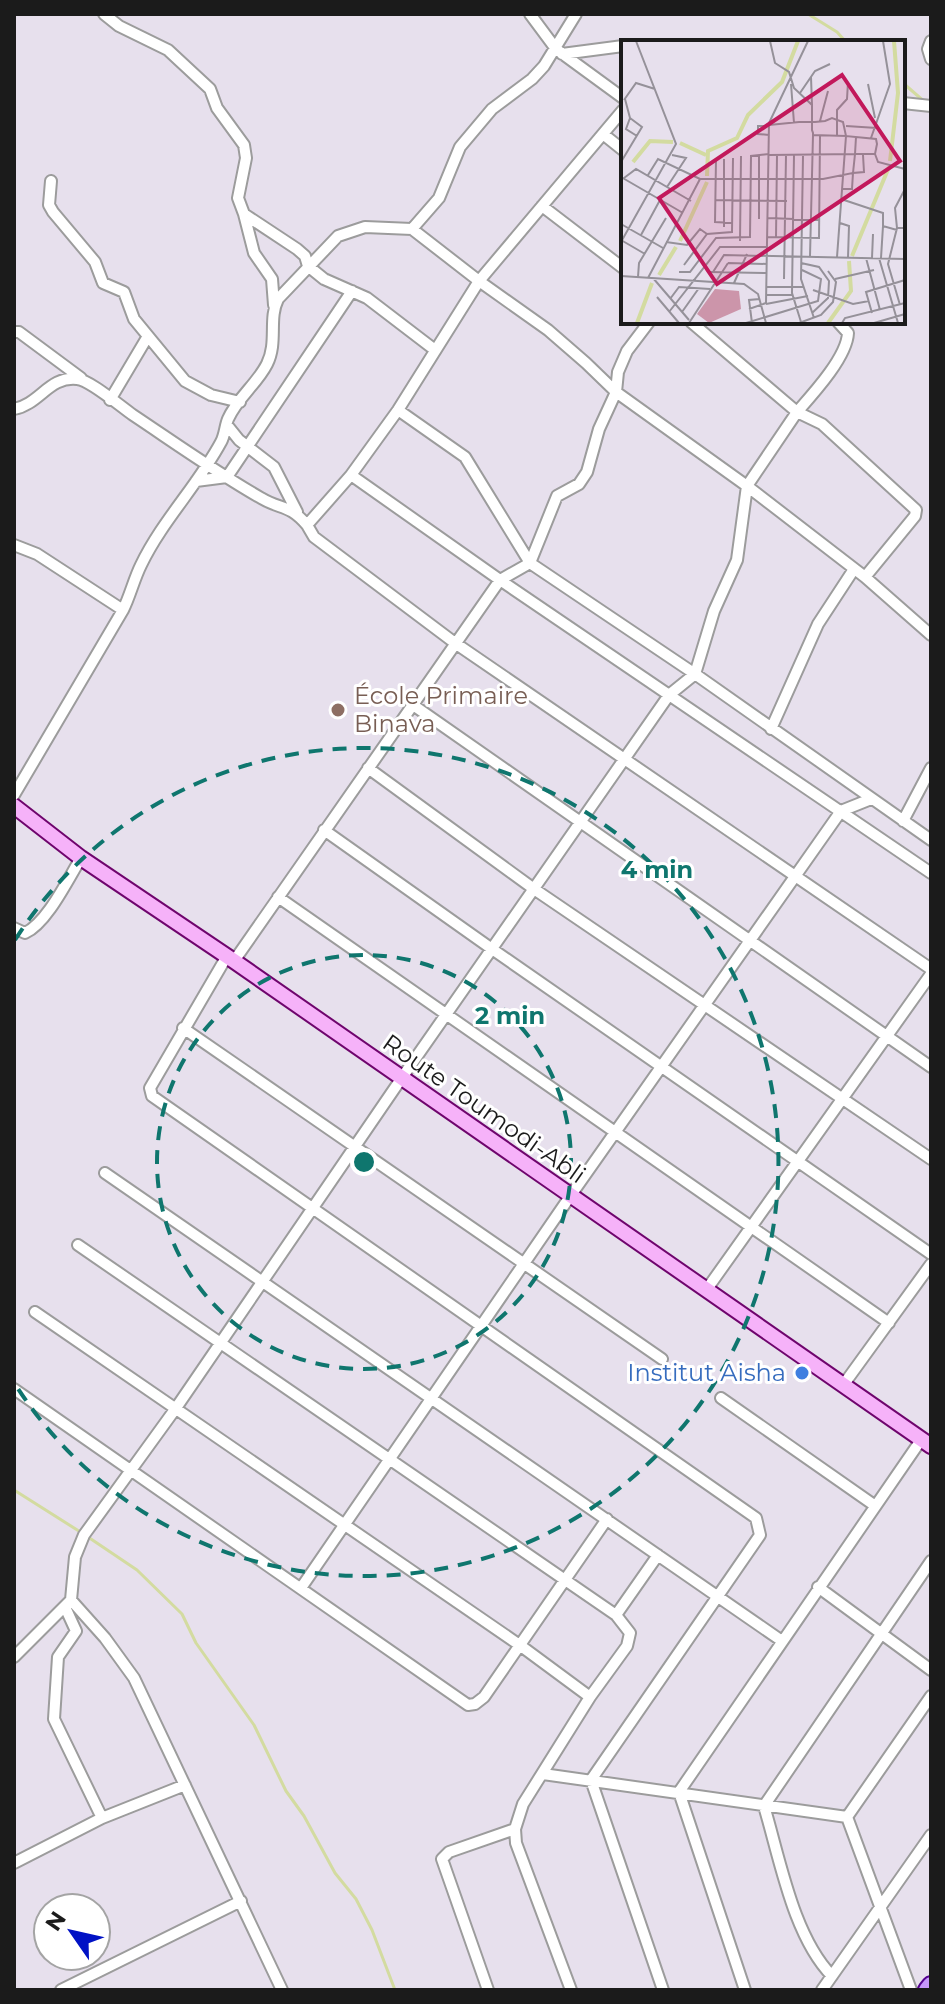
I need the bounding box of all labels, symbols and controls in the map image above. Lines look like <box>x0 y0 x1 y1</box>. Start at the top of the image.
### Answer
inset map <box>621 40 905 324</box>
place label: École Primaire Binava <box>354 681 528 738</box>
marker: École Primaire Binava <box>329 701 347 719</box>
text: 4 min <box>621 855 693 884</box>
text: 2 min <box>475 1001 545 1030</box>
street label: Route Toumodi-Abli <box>377 1028 591 1189</box>
centre of rings <box>350 1148 378 1176</box>
place label: Institut Aisha <box>627 1358 786 1387</box>
marker: Institut Aisha <box>793 1364 811 1382</box>
north arrow <box>32 1892 112 1972</box>
text: N <box>40 1906 72 1936</box>

